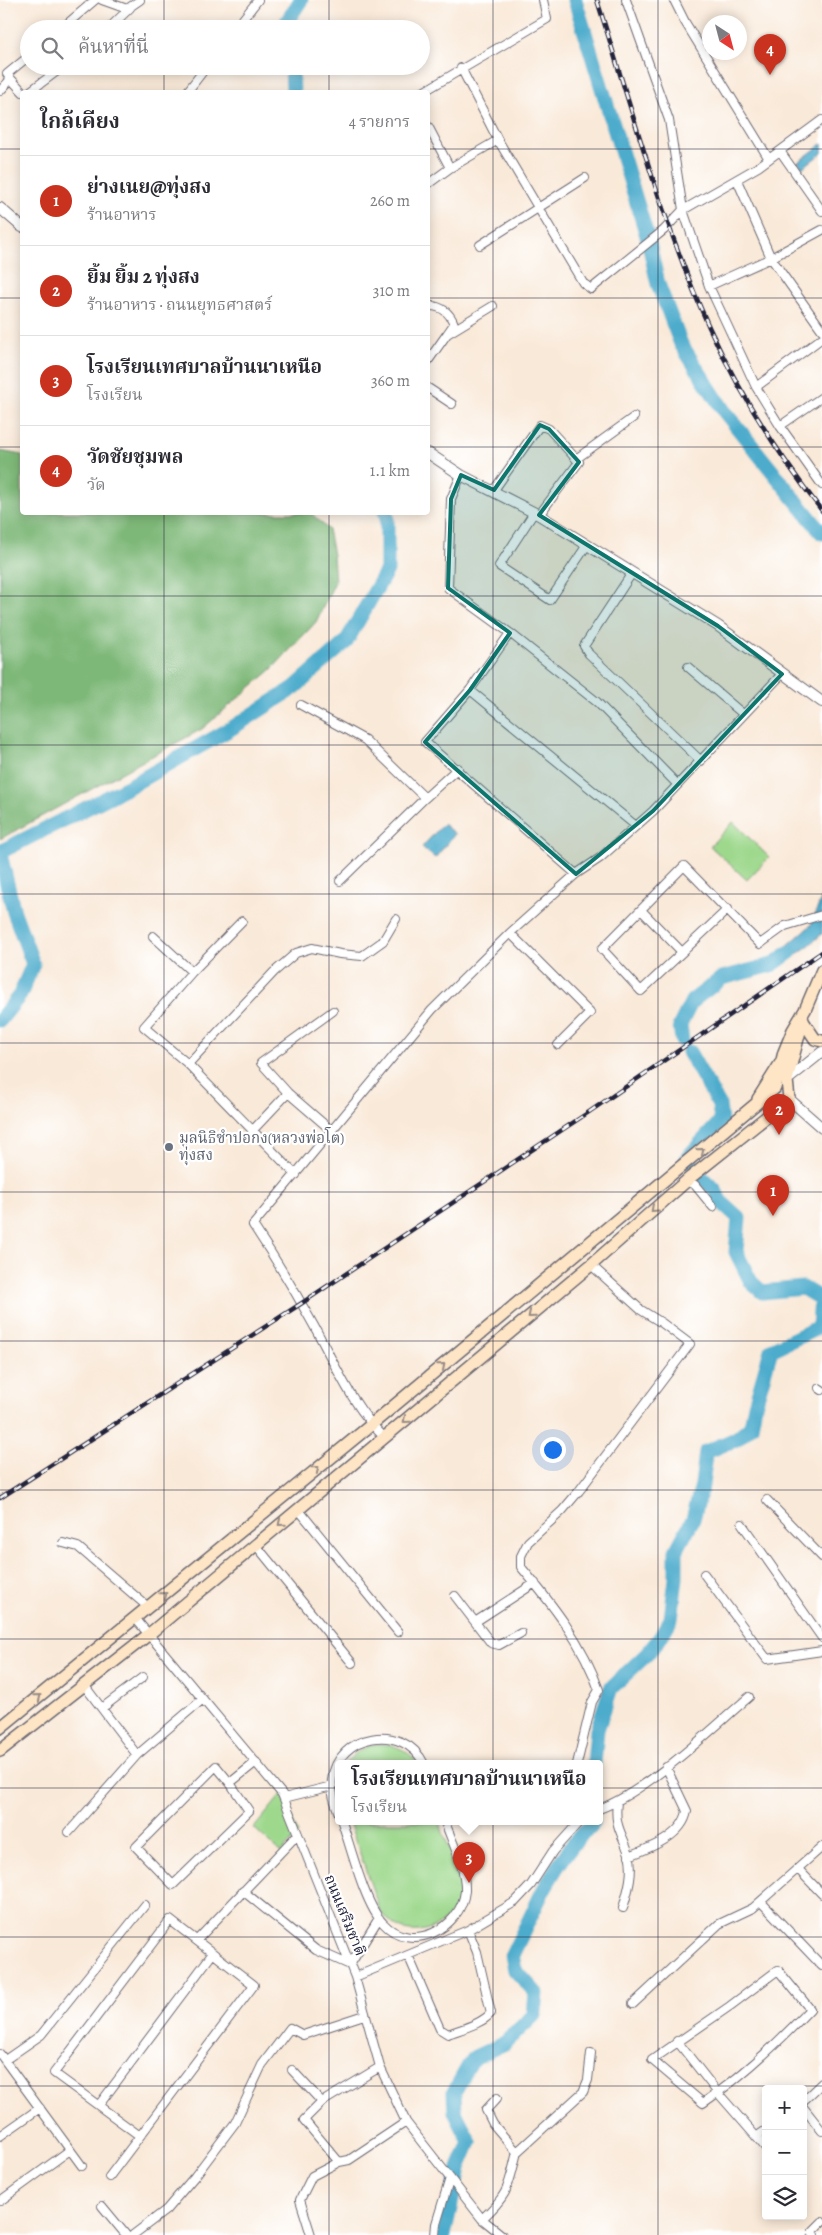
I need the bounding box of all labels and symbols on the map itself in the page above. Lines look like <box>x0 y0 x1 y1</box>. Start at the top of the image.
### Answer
north arrow <box>702 15 747 60</box>
pin: 4 <box>754 34 786 75</box>
pin: 2 <box>763 1094 795 1135</box>
place label: มูลนิธิซำปอกง(หลวงพ่อโต) ทุ่งสง <box>179 1127 344 1166</box>
marker: มูลนิธิซำปอกง(หลวงพ่อโต) ทุ่งสง <box>163 1141 175 1153</box>
one-way arrow <box>695 1148 704 1157</box>
pin: 1 <box>757 1175 789 1216</box>
one-way arrow <box>651 1203 660 1212</box>
one-way arrow <box>528 1310 537 1318</box>
one-way arrow <box>436 1362 445 1371</box>
one-way arrow <box>403 1414 412 1423</box>
your location <box>540 1437 566 1463</box>
one-way arrow <box>311 1466 320 1475</box>
one-way arrow <box>278 1517 287 1526</box>
one-way arrow <box>158 1591 167 1600</box>
one-way arrow <box>32 1695 41 1703</box>
pin: 3 <box>453 1842 485 1883</box>
street label: ถนนเสริมชาติ <box>320 1871 370 1959</box>

